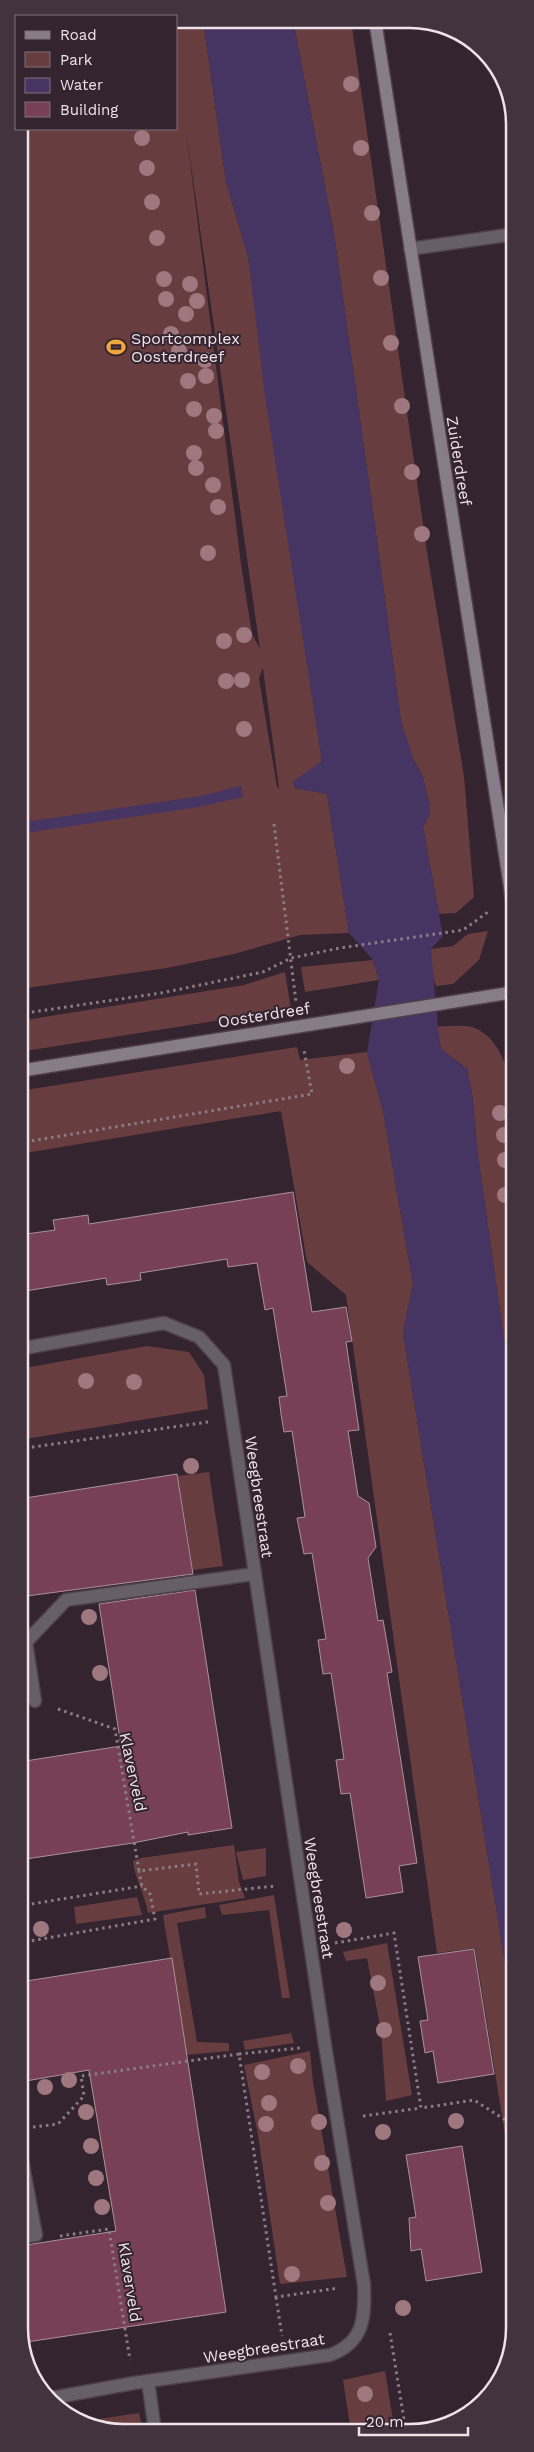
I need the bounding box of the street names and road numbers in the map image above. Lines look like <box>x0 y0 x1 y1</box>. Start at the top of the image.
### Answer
street label: Zuiderdreef <box>443 415 476 508</box>
street label: Oosterdreef <box>216 998 312 1032</box>
street label: Weegbreestraat <box>241 1435 277 1559</box>
street label: Klaverveld <box>115 1731 151 1813</box>
street label: Weegbreestraat <box>300 1836 338 1960</box>
street label: Klaverveld <box>114 2241 146 2323</box>
street label: Weegbreestraat <box>202 2329 326 2367</box>

